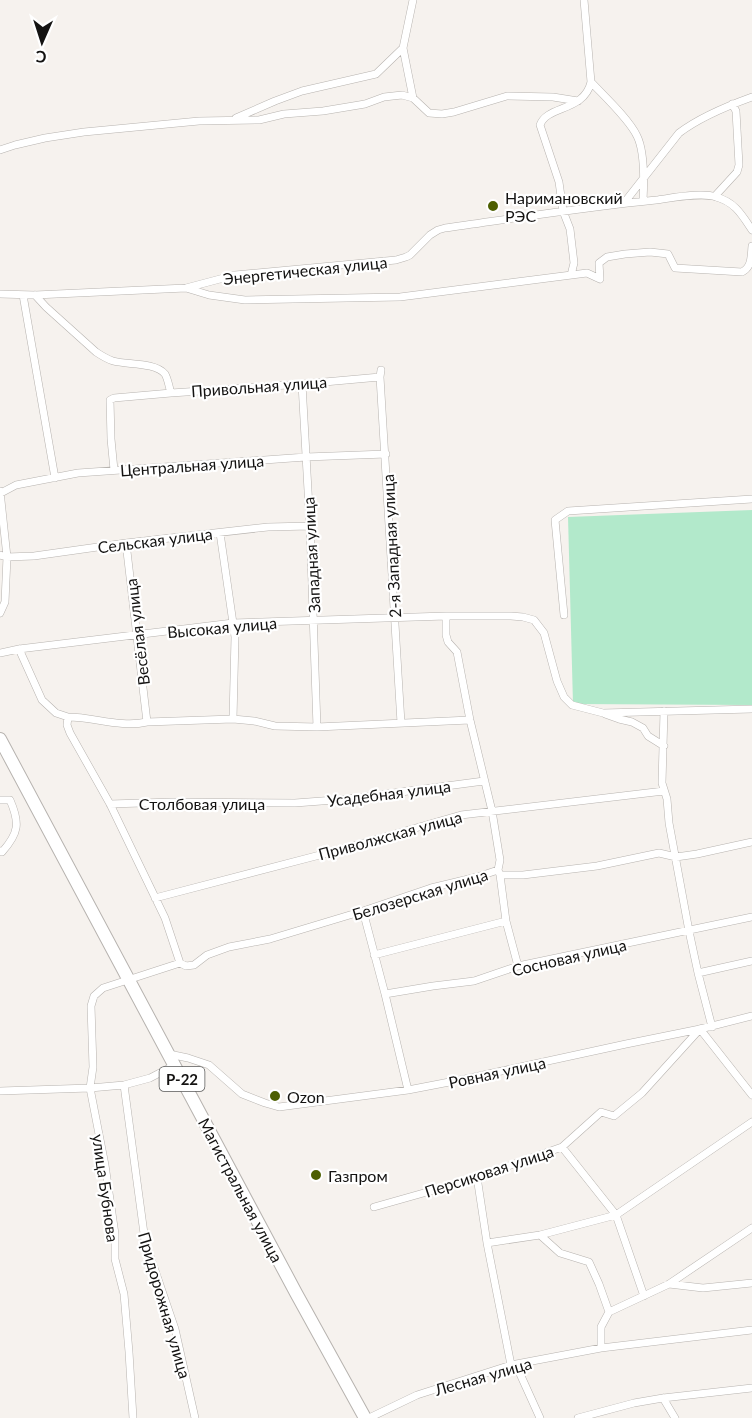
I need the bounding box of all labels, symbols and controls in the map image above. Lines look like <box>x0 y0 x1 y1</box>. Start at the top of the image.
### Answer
north arrow <box>12 12 72 72</box>
text: С <box>35 48 47 67</box>
place label: Наримановский РЭС <box>505 188 623 225</box>
marker: Наримановский РЭС <box>486 199 500 213</box>
street label: Энергетическая улица <box>222 252 388 288</box>
street label: Привольная улица <box>190 372 328 400</box>
street label: Центральная улица <box>119 450 265 480</box>
street label: 2-я Западная улица <box>378 474 404 618</box>
street label: Западная улица <box>298 496 324 614</box>
street label: Сельская улица <box>96 524 214 556</box>
street label: Весёлая улица <box>121 577 153 687</box>
street label: Высокая улица <box>166 613 278 641</box>
street label: Усадебная улица <box>326 776 452 810</box>
street label: Столбовая улица <box>139 794 265 813</box>
street label: Приволжская улица <box>316 807 464 863</box>
street label: Белозерская улица <box>350 864 490 924</box>
street label: Сосновая улица <box>510 935 628 979</box>
street label: Ровная улица <box>447 1052 547 1092</box>
road number: Р-22 <box>160 1067 204 1091</box>
place label: Ozon <box>287 1087 325 1106</box>
marker: Ozon <box>268 1089 282 1103</box>
street label: Магистральная улица <box>195 1115 287 1265</box>
street label: улица Бубнова <box>89 1133 123 1243</box>
street label: Персиковая улица <box>422 1141 556 1201</box>
place label: Газпром <box>328 1166 388 1185</box>
marker: Газпром <box>309 1168 323 1182</box>
street label: Придорожная улица <box>135 1230 195 1380</box>
street label: Лесная улица <box>431 1353 534 1399</box>

